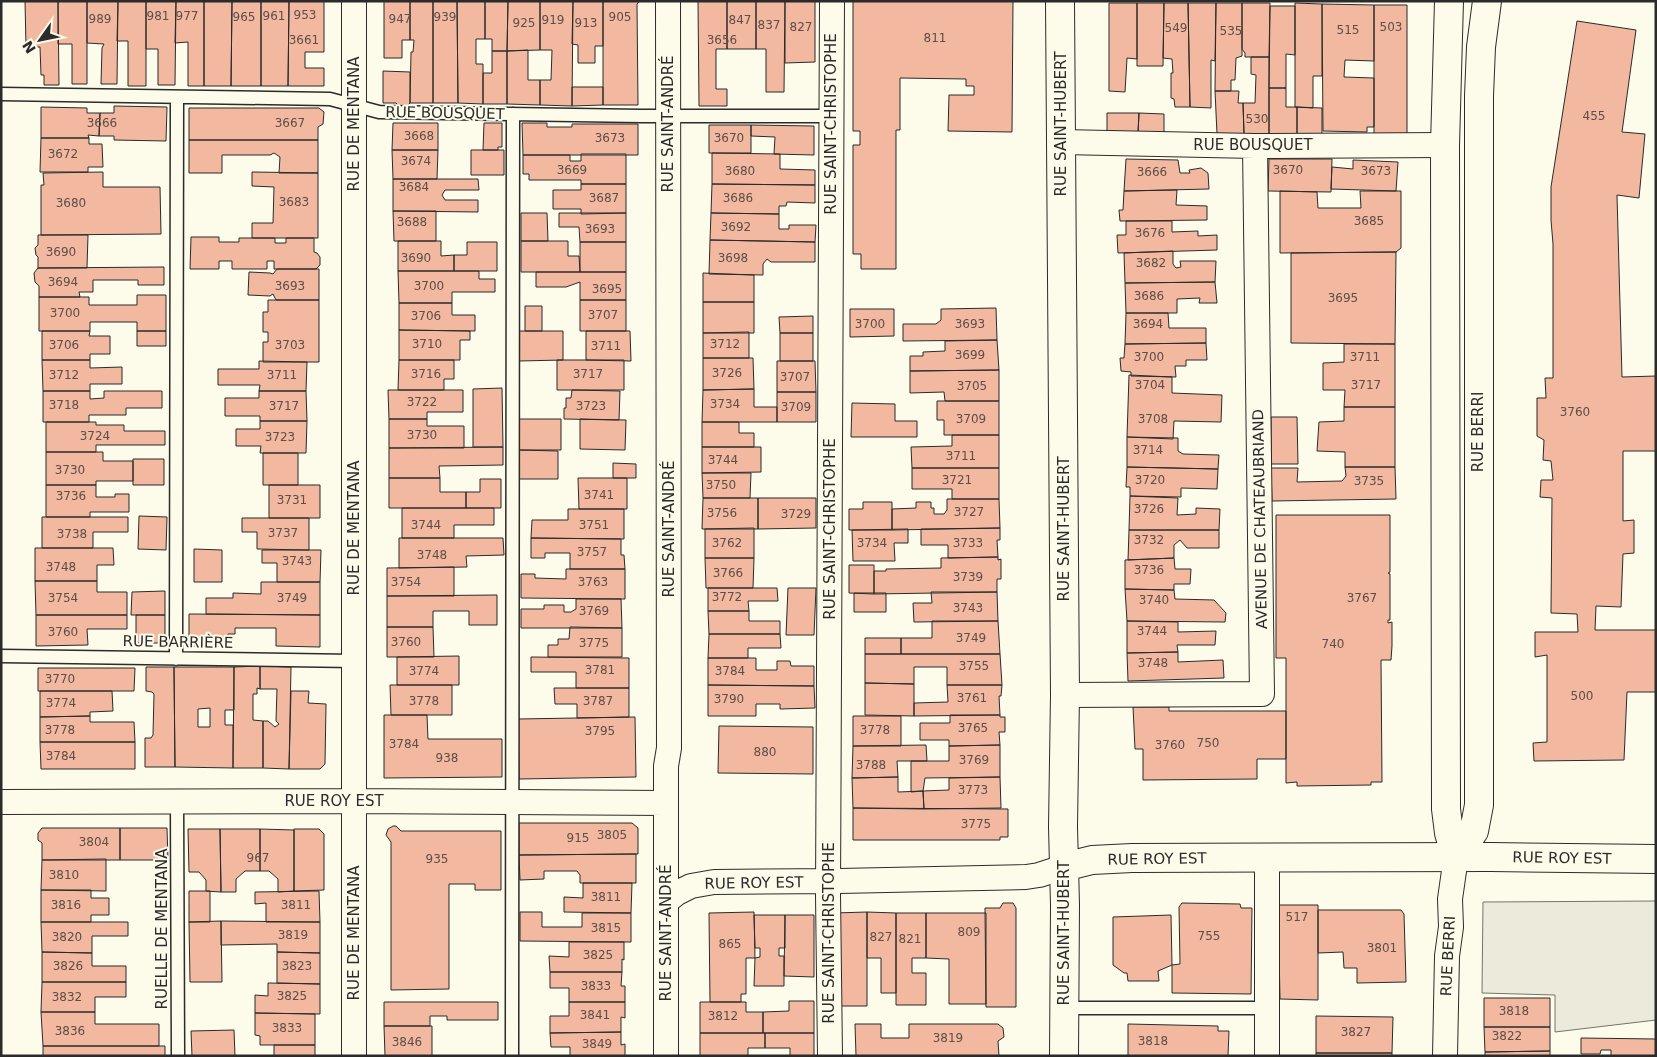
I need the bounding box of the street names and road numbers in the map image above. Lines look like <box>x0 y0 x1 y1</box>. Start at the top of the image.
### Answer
street label: RUE SAINT-CHRISTOPHE <box>822 33 840 215</box>
street label: RUE SAINT-HUBERT <box>1052 51 1070 197</box>
street label: RUE SAINT-ANDRÉ <box>658 55 677 193</box>
street label: RUE DE MENTANA <box>345 56 363 191</box>
street label: RUE BOUSQUET <box>385 103 506 123</box>
street label: RUE BOUSQUET <box>1193 136 1314 154</box>
street label: RUE BERRI <box>1469 392 1487 472</box>
street label: AVENUE DE CHATEAUBRIAND <box>1249 409 1271 629</box>
street label: RUE SAINT-CHRISTOPHE <box>821 438 839 620</box>
street label: RUE SAINT-HUBERT <box>1055 456 1073 602</box>
street label: RUE DE MENTANA <box>345 460 363 595</box>
street label: RUE SAINT-ANDRÉ <box>659 460 678 598</box>
street label: RUE BARRIÈRE <box>122 631 234 652</box>
street label: RUE ROY EST <box>284 792 384 810</box>
street label: RUE SAINT-CHRISTOPHE <box>820 842 838 1024</box>
street label: RUELLE DE MENTANA <box>153 848 171 1010</box>
street label: RUE ROY EST <box>1512 848 1613 868</box>
street label: RUE ROY EST <box>1107 849 1208 869</box>
street label: RUE SAINT-HUBERT <box>1055 860 1073 1006</box>
street label: RUE SAINT-ANDRÉ <box>656 864 675 1002</box>
street label: RUE DE MENTANA <box>345 865 363 1000</box>
street label: RUE ROY EST <box>704 873 805 893</box>
street label: RUE BERRI <box>1437 915 1459 997</box>

